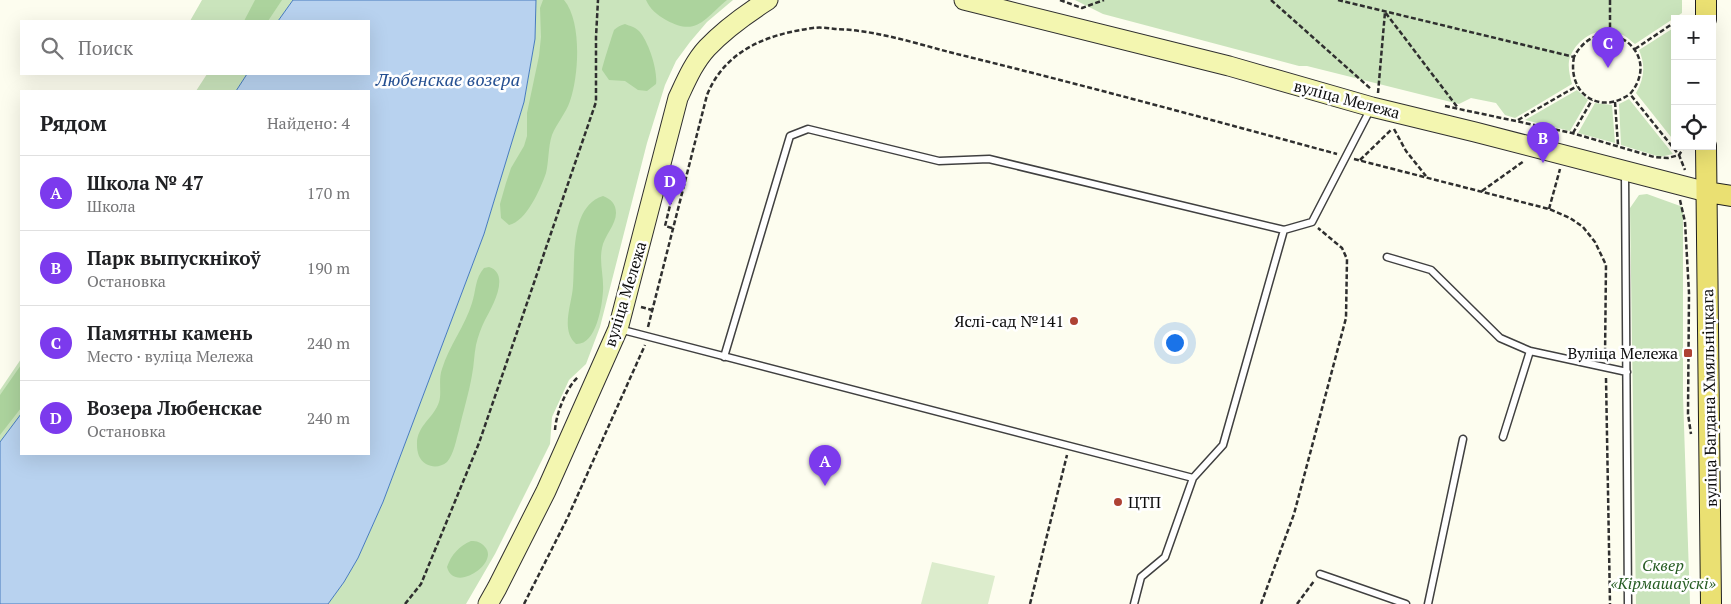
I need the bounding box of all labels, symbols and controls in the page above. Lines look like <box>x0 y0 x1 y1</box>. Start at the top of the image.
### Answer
map controls <box>1671 15 1716 150</box>
button: + <box>1671 15 1716 60</box>
search box <box>20 20 370 75</box>
pin: C <box>1592 27 1624 68</box>
icon: search <box>38 34 66 62</box>
text: Поиск <box>78 35 133 60</box>
button: − <box>1671 60 1716 105</box>
water label: Любенскае возера <box>375 67 520 91</box>
street label: вуліца Мележа <box>1291 74 1403 124</box>
button: locate <box>1671 105 1716 150</box>
text: Рядом <box>40 109 107 137</box>
text: Найдено: 4 <box>267 112 350 134</box>
pin: B <box>1527 122 1559 163</box>
pin: D <box>654 165 686 206</box>
text: Школа № 47 <box>87 170 204 195</box>
text: A <box>50 182 62 204</box>
text: 170 m <box>307 182 350 204</box>
text: Школа <box>87 195 136 217</box>
street label: вуліца Мележа <box>599 239 651 349</box>
text: Парк выпускнікоў <box>87 245 260 270</box>
text: B <box>51 257 61 279</box>
text: 190 m <box>307 257 350 279</box>
text: Остановка <box>87 270 166 292</box>
street label: вуліца Багдана Хмяльніцкага <box>1696 289 1722 507</box>
place label: Яслі-сад №141 <box>954 310 1064 332</box>
marker: Яслі-сад №141 <box>1068 315 1080 327</box>
text: Памятны камень <box>87 320 253 345</box>
your location <box>1162 330 1188 356</box>
text: C <box>51 332 61 354</box>
text: 240 m <box>307 332 350 354</box>
place label: Вуліца Мележа <box>1567 342 1678 364</box>
text: Место · вуліца Мележа <box>87 345 254 367</box>
marker: Вуліца Мележа <box>1682 347 1694 359</box>
text: Возера Любенскае <box>87 395 262 420</box>
text: D <box>50 407 62 429</box>
text: 240 m <box>307 407 350 429</box>
text: Остановка <box>87 420 166 442</box>
pin: A <box>809 445 841 486</box>
place label: ЦТП <box>1128 491 1162 513</box>
marker: ЦТП <box>1112 496 1124 508</box>
park label: Сквер «Кірмашаўскі» <box>1610 554 1716 594</box>

